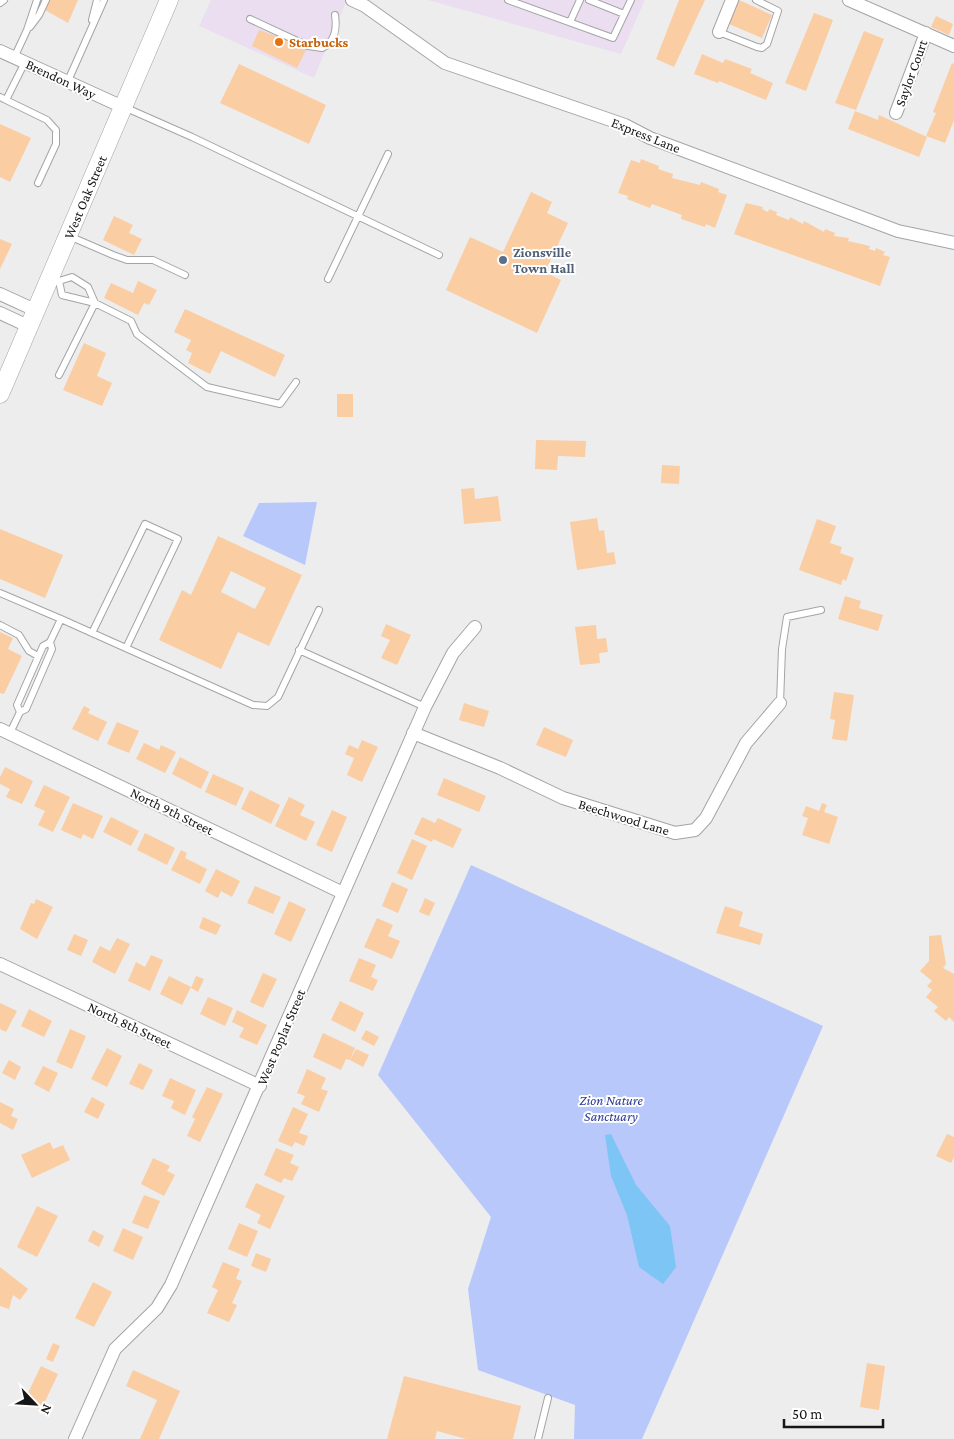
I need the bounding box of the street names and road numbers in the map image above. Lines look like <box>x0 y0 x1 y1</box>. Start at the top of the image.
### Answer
street label: Saylor Court <box>892 37 931 109</box>
street label: Brendon Way <box>23 56 99 102</box>
street label: Express Lane <box>609 114 683 156</box>
street label: West Oak Street <box>60 153 110 241</box>
street label: North 9th Street <box>128 784 217 838</box>
street label: Beechwood Lane <box>577 796 671 838</box>
street label: West Poplar Street <box>254 986 309 1087</box>
street label: North 8th Street <box>85 999 175 1052</box>

